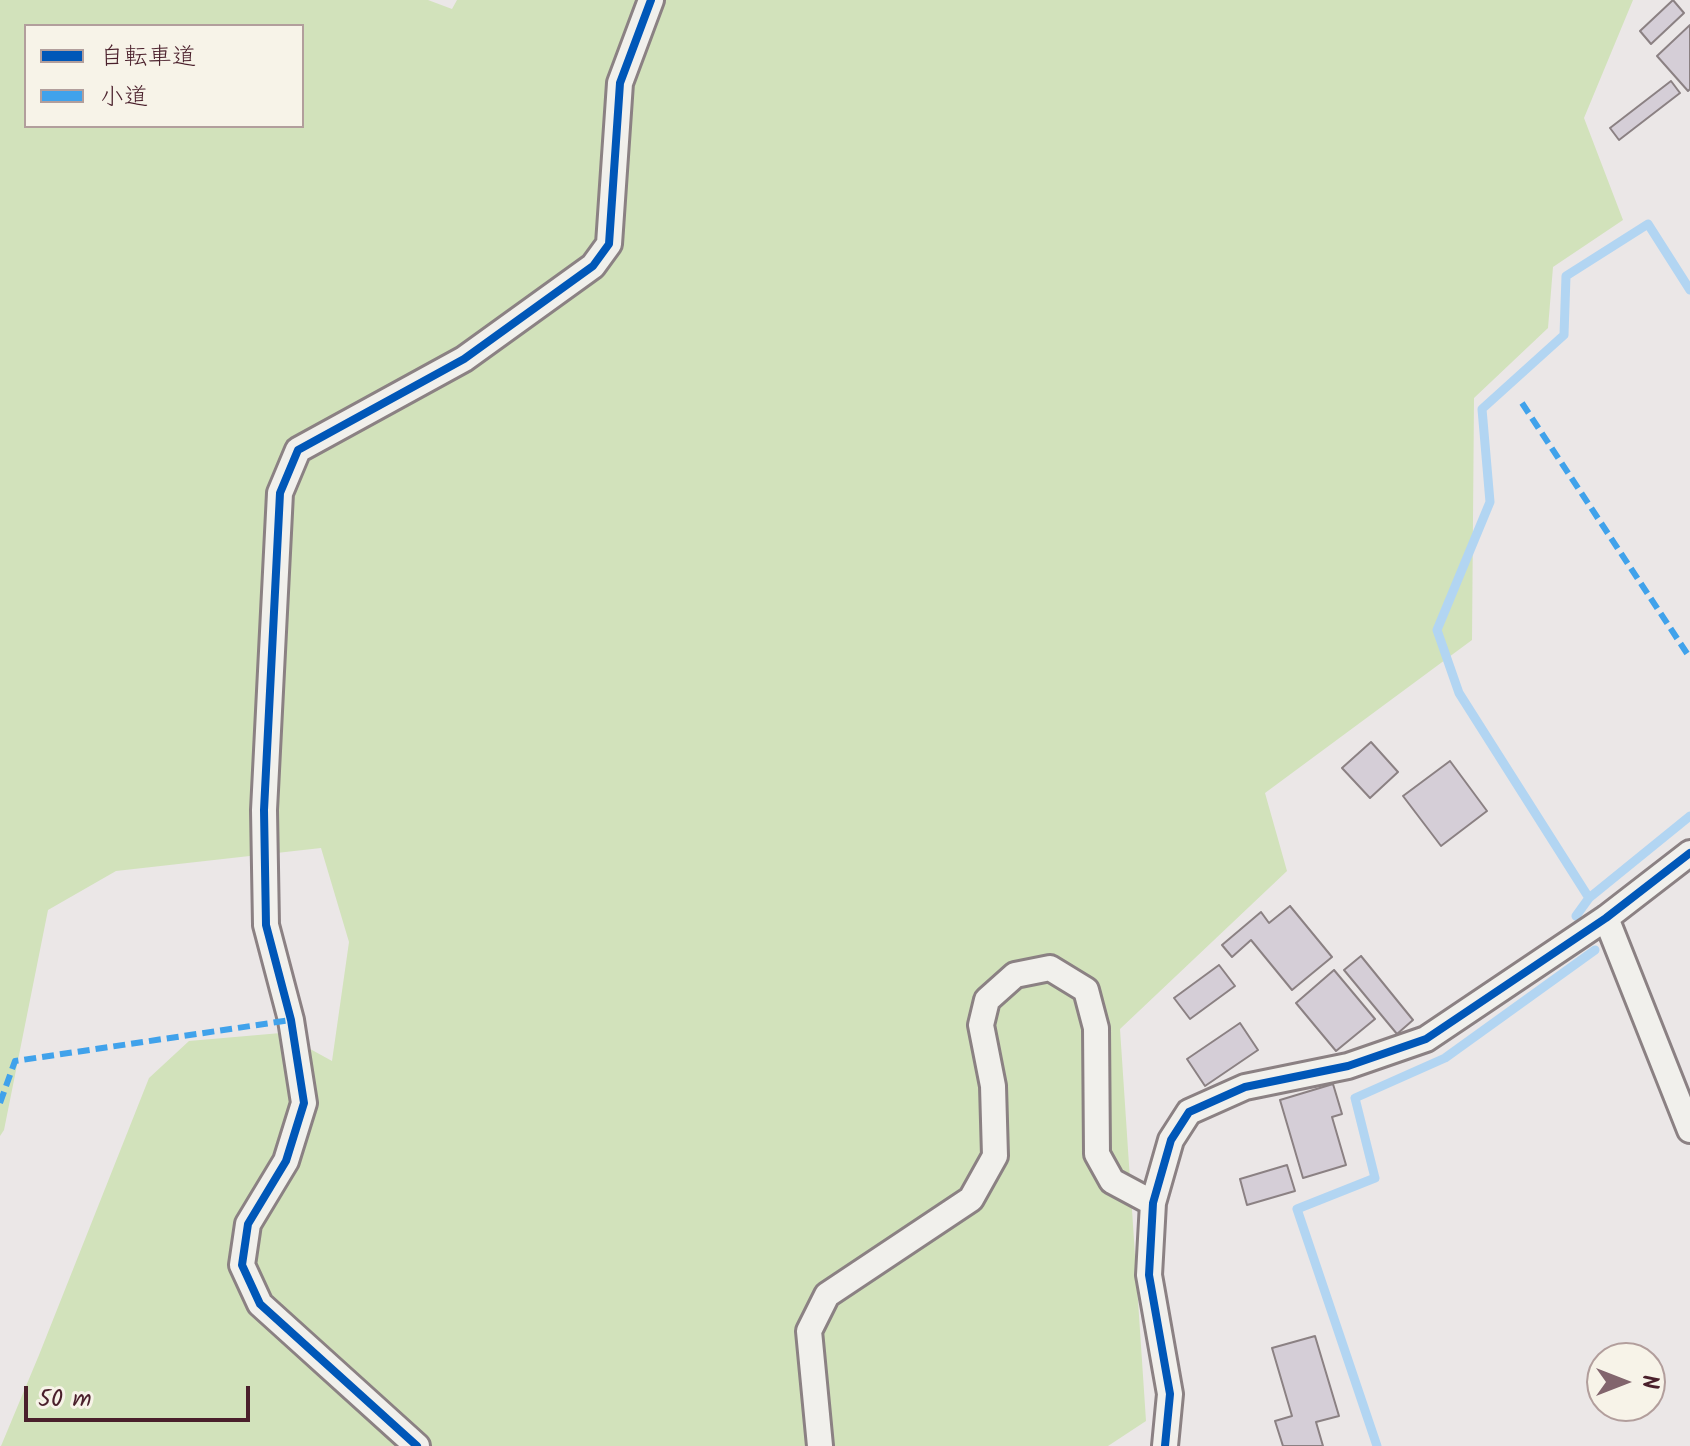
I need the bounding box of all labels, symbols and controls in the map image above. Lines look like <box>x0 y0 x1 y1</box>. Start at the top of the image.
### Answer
legend <box>24 24 304 128</box>
text: 自転車道 <box>100 38 196 77</box>
text: 小道 <box>100 78 148 117</box>
north arrow <box>1586 1342 1666 1422</box>
scale bar <box>28 1370 254 1420</box>
text: N <box>1631 1375 1666 1389</box>
text: 50 m <box>38 1380 92 1419</box>

